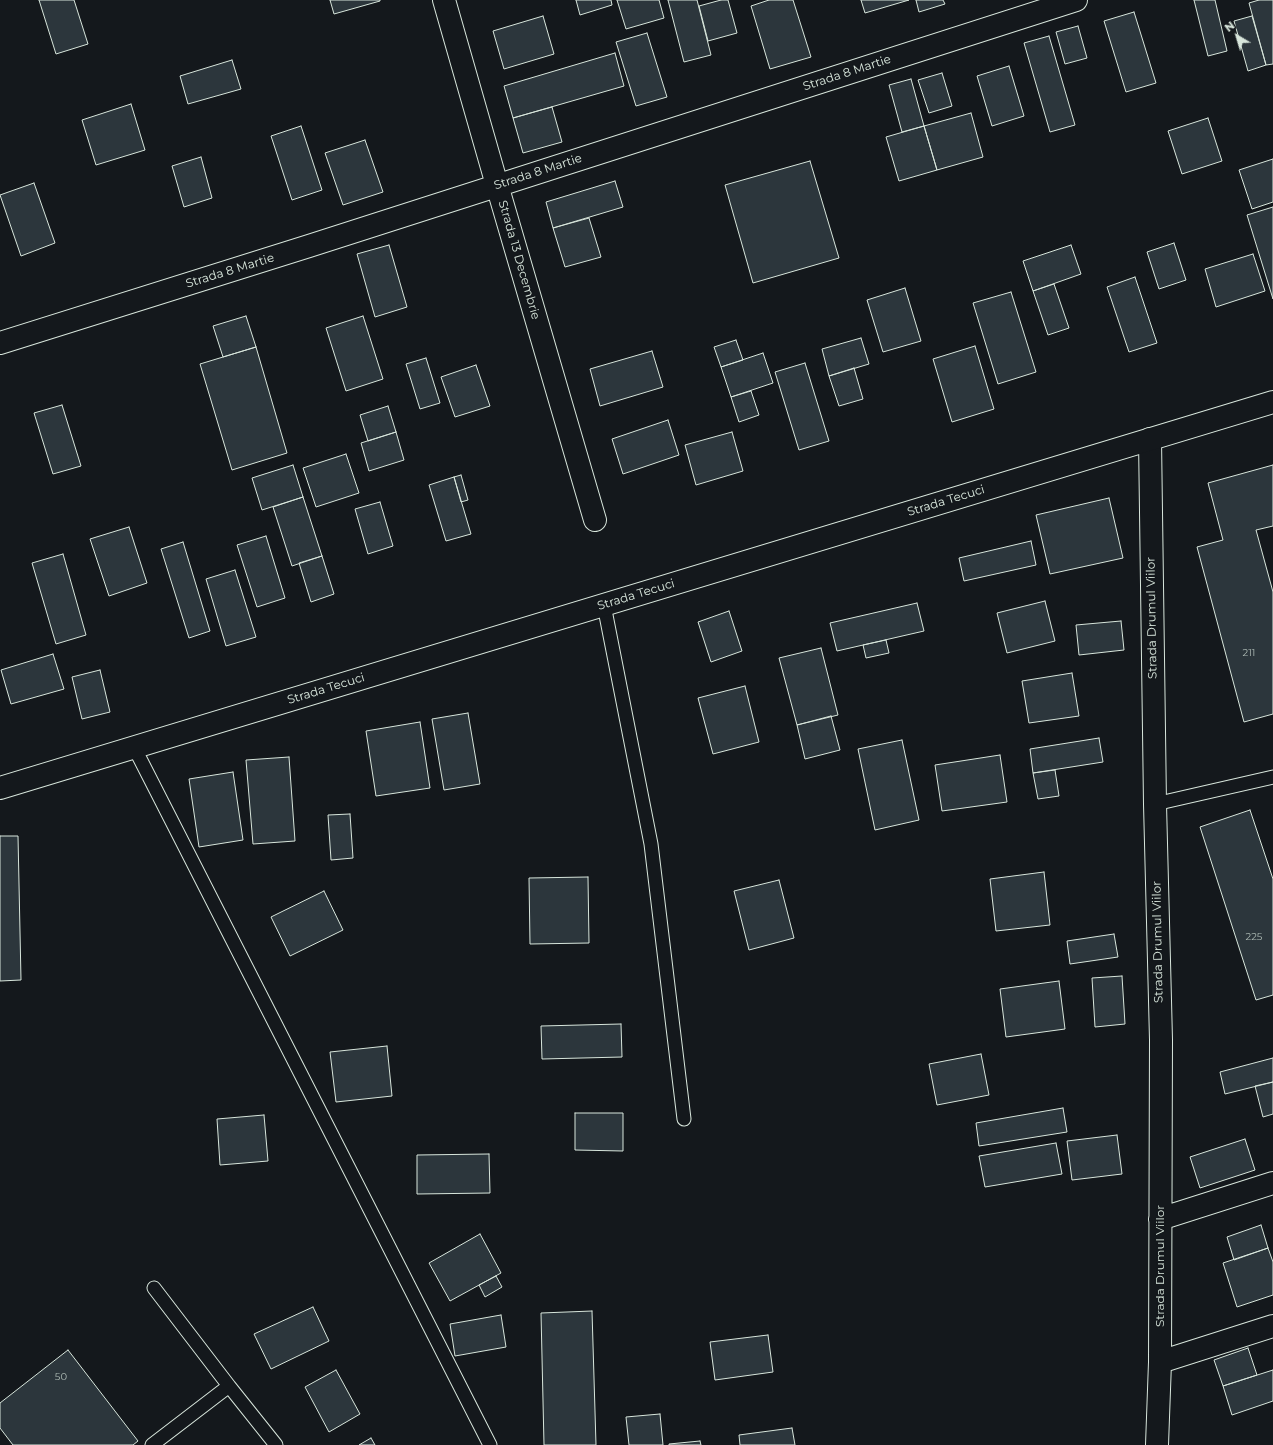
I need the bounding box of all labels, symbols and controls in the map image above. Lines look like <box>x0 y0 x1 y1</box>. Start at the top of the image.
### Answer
north arrow <box>1217 16 1257 56</box>
text: N <box>1222 18 1237 35</box>
street label: Strada 8 Martie <box>801 52 893 94</box>
street label: Strada 8 Martie <box>492 151 584 193</box>
street label: Strada 13 Decembrie <box>495 199 543 321</box>
street label: Strada 8 Martie <box>184 251 276 291</box>
street label: Strada Tecuci <box>906 482 986 520</box>
street label: Strada Drumul Viilor <box>1144 557 1160 679</box>
street label: Strada Tecuci <box>596 576 676 614</box>
house number: 211 <box>1243 647 1255 659</box>
street label: Strada Tecuci <box>286 670 366 708</box>
street label: Strada Drumul Viilor <box>1150 881 1166 1003</box>
house number: 225 <box>1245 931 1263 943</box>
street label: Strada Drumul Viilor <box>1153 1205 1167 1327</box>
house number: 50 <box>55 1371 67 1383</box>

